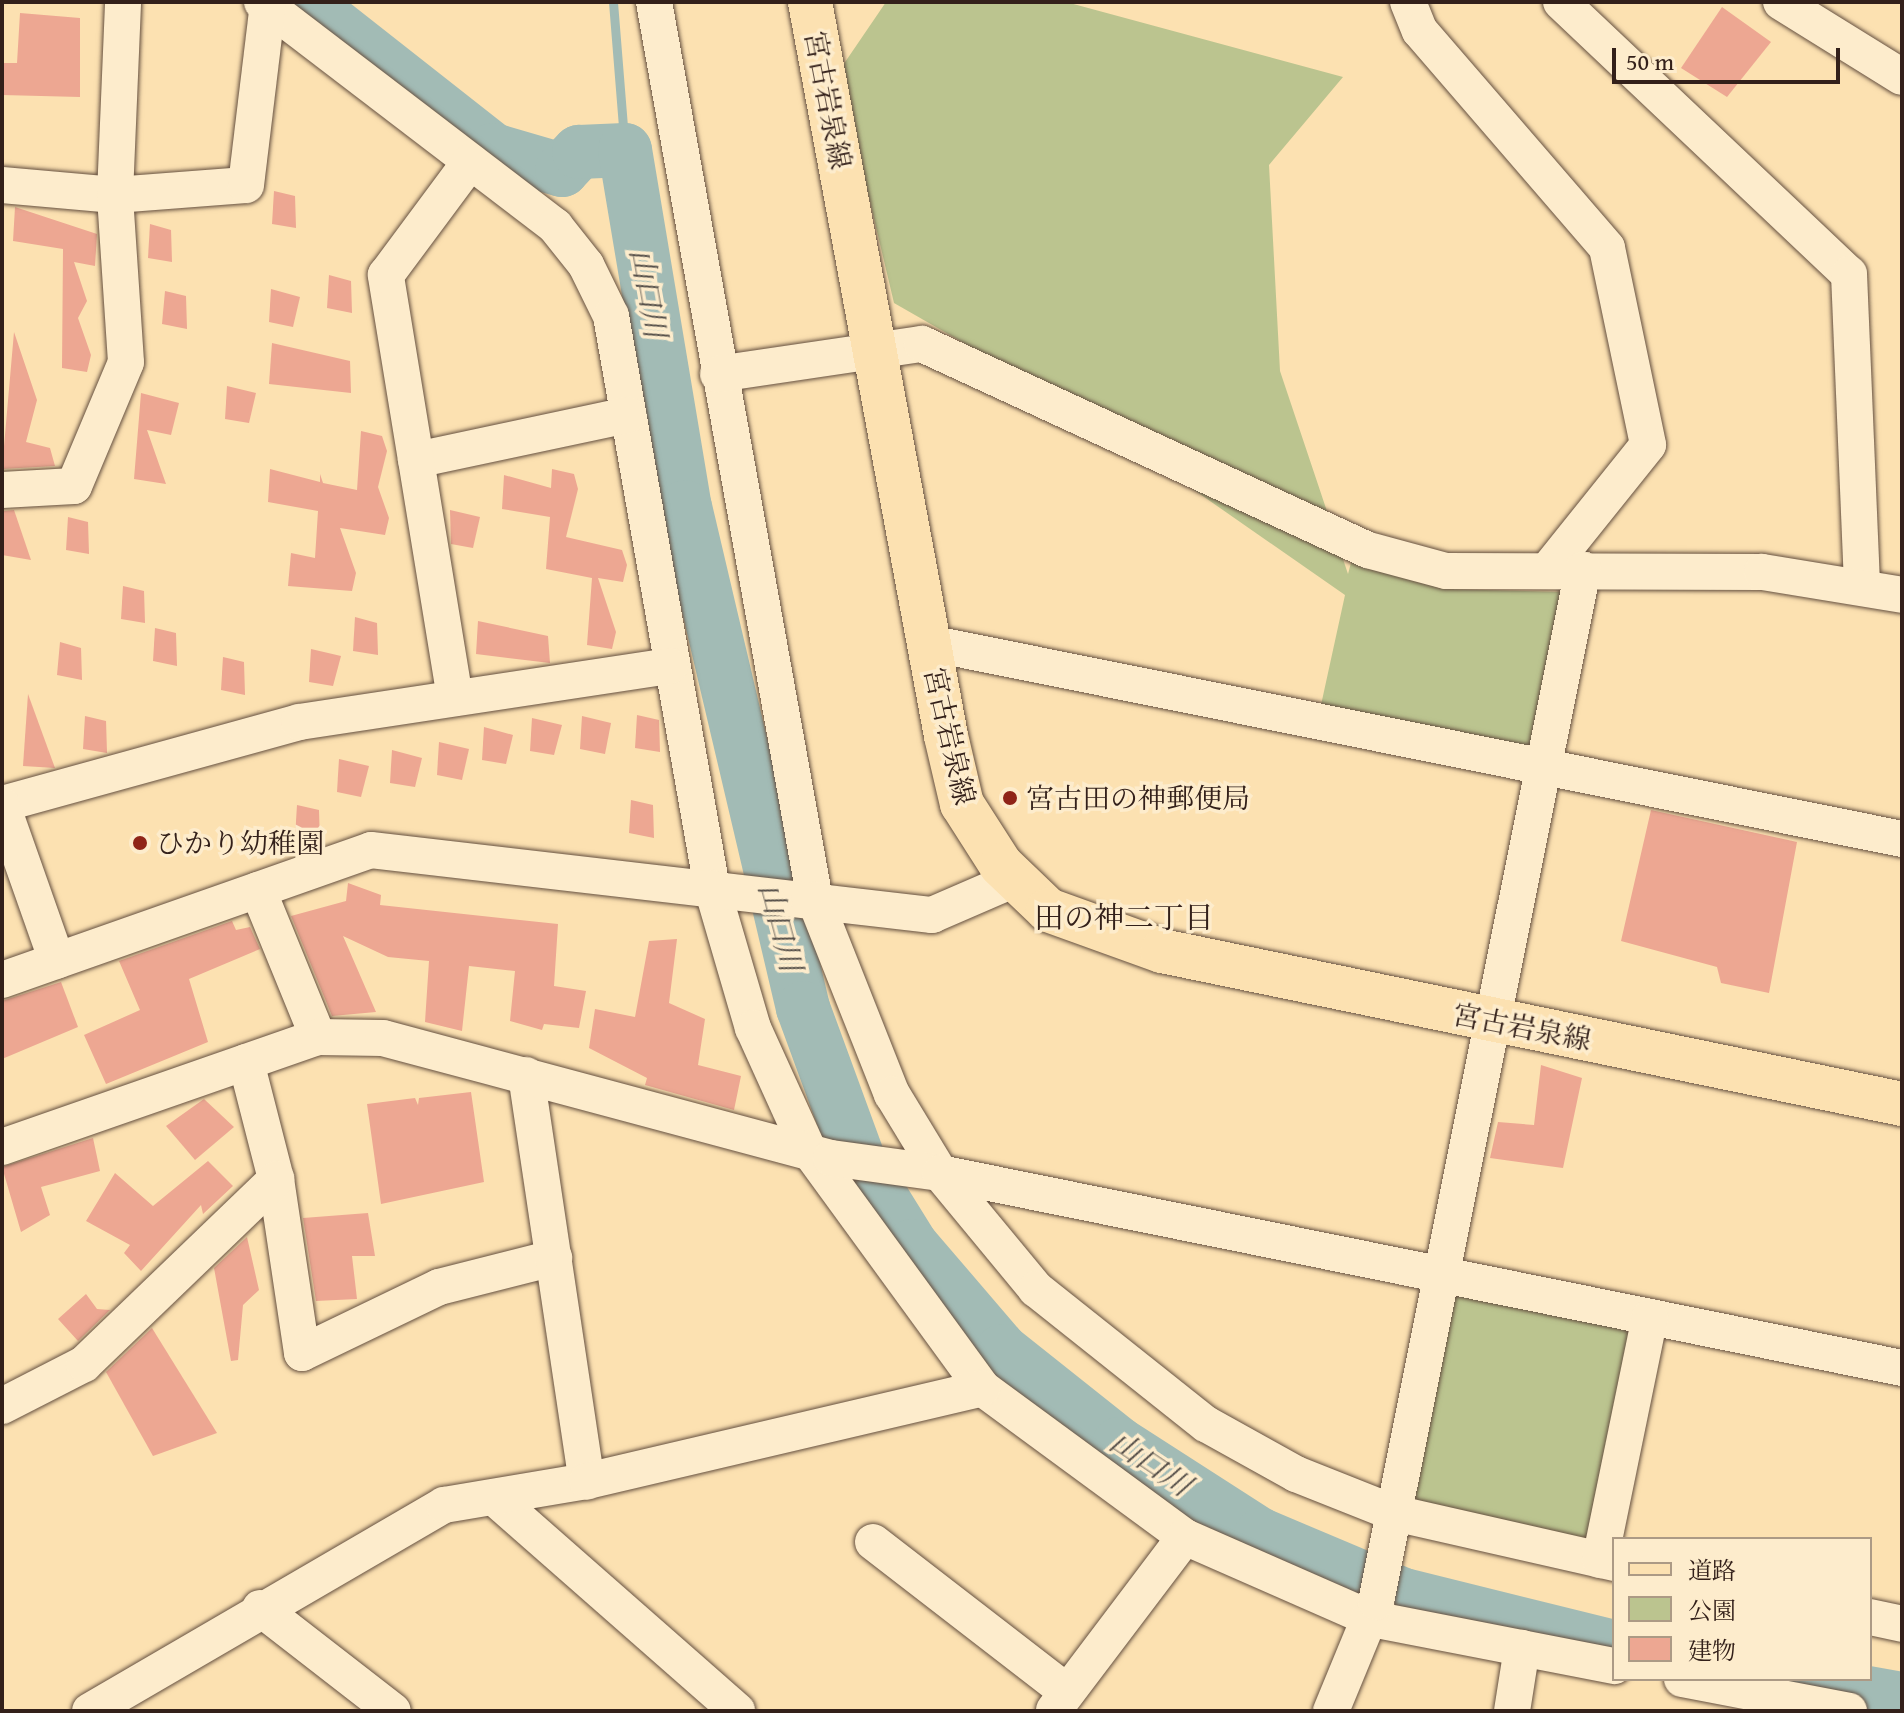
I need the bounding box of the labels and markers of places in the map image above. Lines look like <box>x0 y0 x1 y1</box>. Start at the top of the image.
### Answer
place label: 宮古田の神郵便局 <box>1026 781 1250 815</box>
marker: 宮古田の神郵便局 <box>1001 789 1019 807</box>
place label: ひかり幼稚園 <box>156 826 324 860</box>
marker: ひかり幼稚園 <box>131 834 149 852</box>

